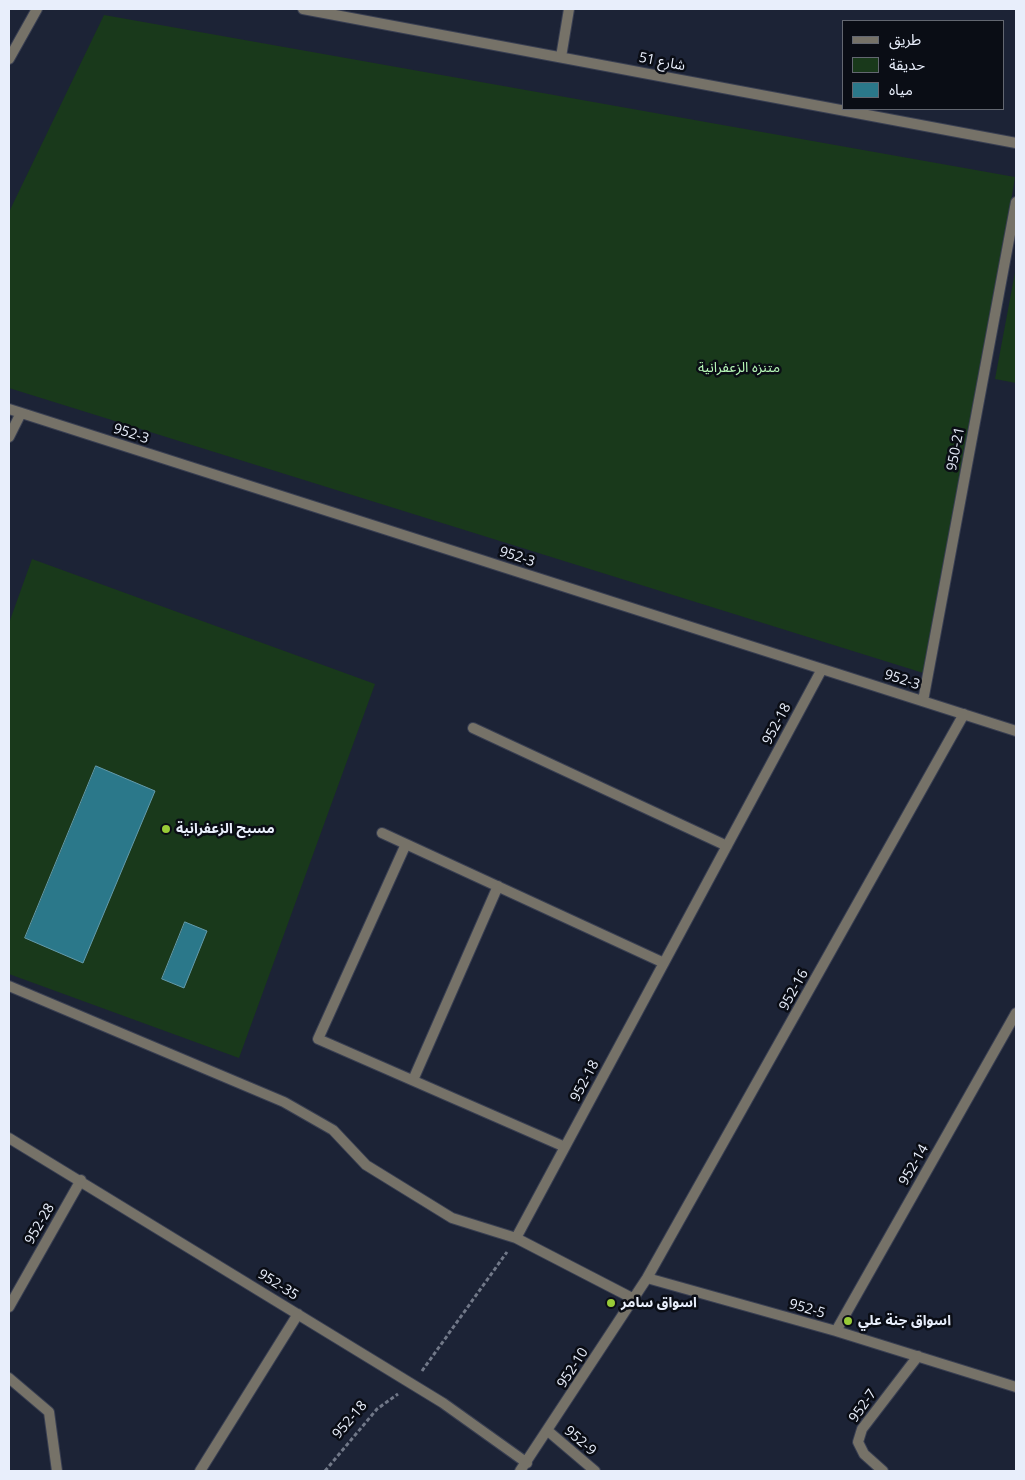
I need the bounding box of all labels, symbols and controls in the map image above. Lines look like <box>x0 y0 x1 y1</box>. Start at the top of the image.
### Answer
legend <box>842 20 1005 110</box>
text: طريق <box>889 29 921 49</box>
street label: شارع 51 <box>637 49 687 75</box>
text: حديقة <box>889 54 925 74</box>
text: مياه <box>889 79 913 99</box>
park label: متنزه الزعفرانية <box>698 360 780 376</box>
street label: 952-3 <box>111 420 151 448</box>
street label: 950-21 <box>944 426 968 472</box>
street label: 952-3 <box>497 543 537 571</box>
street label: 952-3 <box>882 666 922 694</box>
street label: 952-18 <box>759 700 795 748</box>
place label: مسبح الزعفرانية <box>176 821 275 837</box>
marker: مسبح الزعفرانية <box>160 823 172 835</box>
street label: 952-16 <box>776 966 812 1014</box>
street label: 952-18 <box>567 1057 603 1105</box>
street label: 952-14 <box>896 1142 932 1188</box>
street label: 952-28 <box>22 1201 58 1247</box>
street label: 952-35 <box>255 1266 301 1304</box>
place label: اسواق سامر <box>621 1295 697 1311</box>
street label: 952-5 <box>787 1296 827 1322</box>
marker: اسواق سامر <box>605 1297 617 1309</box>
place label: اسواق جنة علي <box>858 1313 951 1329</box>
marker: اسواق جنة علي <box>842 1315 854 1327</box>
street label: 952-10 <box>554 1345 592 1391</box>
street label: 952-7 <box>846 1386 880 1426</box>
street label: 952-18 <box>329 1398 371 1442</box>
street label: 952-9 <box>561 1423 599 1459</box>

